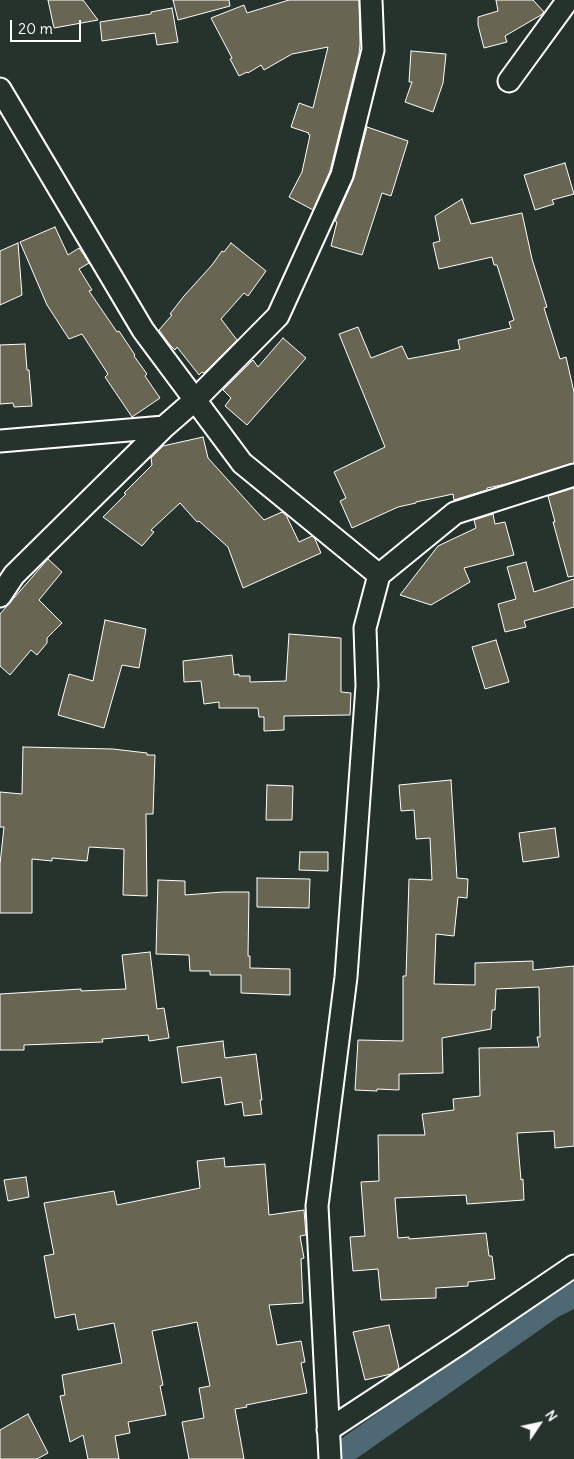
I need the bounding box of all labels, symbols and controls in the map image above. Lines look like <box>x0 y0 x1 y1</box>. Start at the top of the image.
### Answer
scale bar <box>12 10 84 42</box>
text: 20 m <box>18 19 53 38</box>
north arrow <box>514 1399 564 1449</box>
text: N <box>541 1407 562 1425</box>

